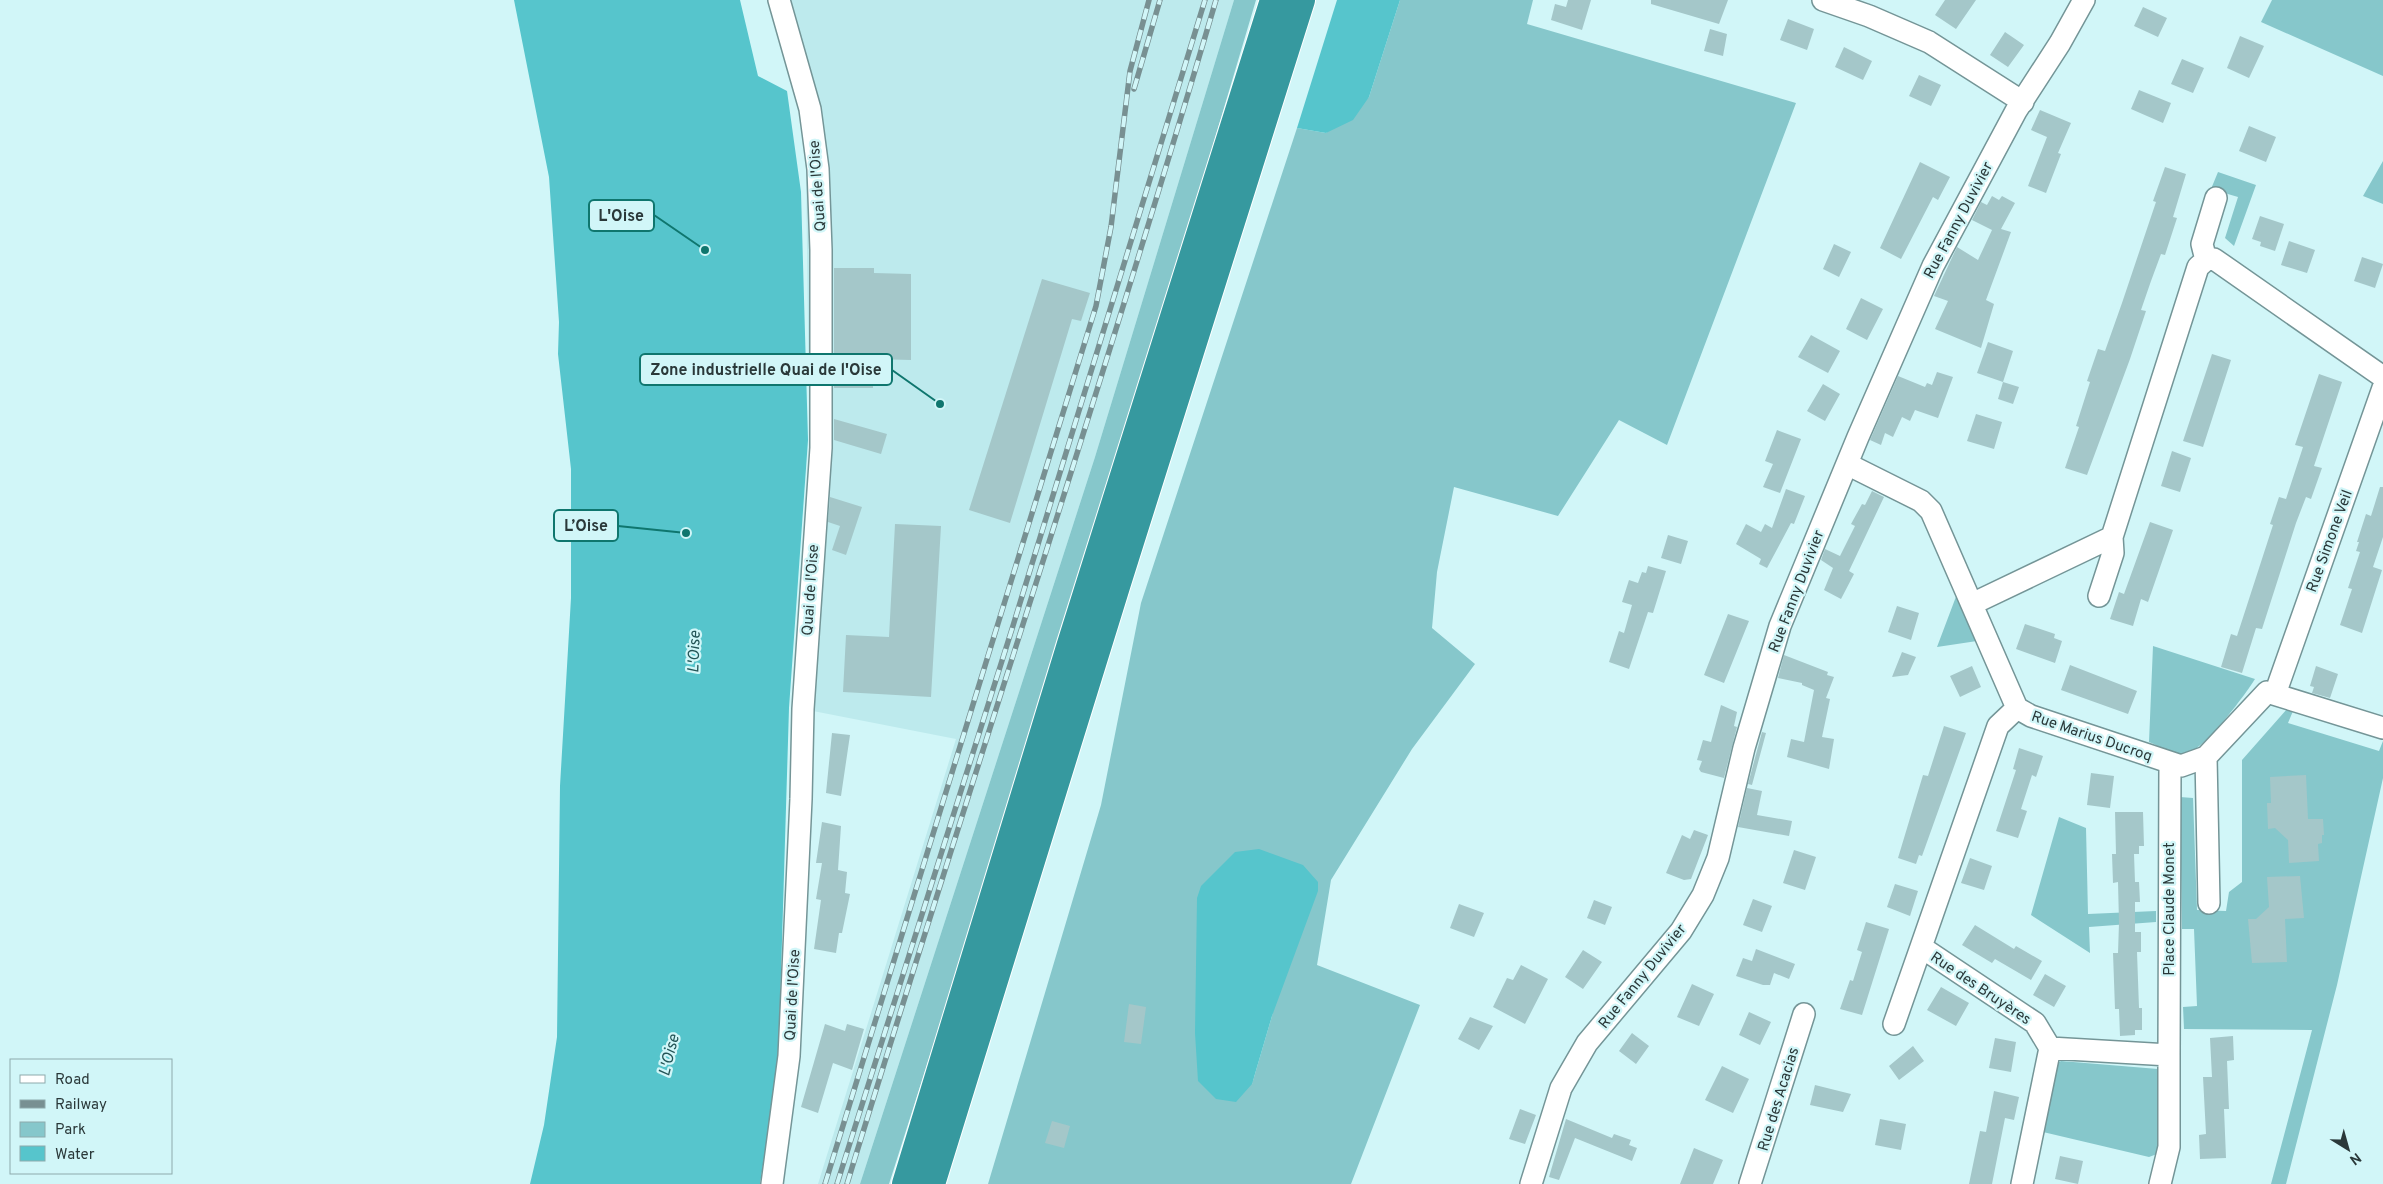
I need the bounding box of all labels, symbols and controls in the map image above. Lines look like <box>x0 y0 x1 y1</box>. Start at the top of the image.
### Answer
street label: Quai de l'Oise <box>806 140 831 232</box>
street label: Rue Fanny Duvivier <box>1921 159 1998 282</box>
callout: L'Oise <box>589 200 654 231</box>
text: L'Oise <box>598 207 644 227</box>
callout: Zone industrielle Quai de l'Oise <box>640 354 892 385</box>
text: Zone industrielle Quai de l'Oise <box>650 361 882 381</box>
street label: Rue Simone Veil <box>2303 488 2358 595</box>
callout: L’Oise <box>554 510 618 541</box>
text: L’Oise <box>564 517 608 537</box>
street label: Rue Fanny Duvivier <box>1765 528 1830 655</box>
street label: Quai de l'Oise <box>799 544 824 636</box>
water label: L'Oise <box>684 630 706 674</box>
street label: Rue Marius Ducroq <box>2029 708 2154 767</box>
street label: Place Claude Monet <box>2161 842 2180 976</box>
street label: Rue Fanny Duvivier <box>1595 921 1691 1033</box>
street label: Quai de l'Oise <box>782 949 805 1041</box>
street label: Rue des Bruyères <box>1926 949 2034 1030</box>
water label: L'Oise <box>655 1032 685 1078</box>
street label: Rue des Acacias <box>1755 1045 1804 1154</box>
legend <box>10 1059 172 1174</box>
text: Road <box>55 1071 90 1090</box>
text: Railway <box>55 1096 107 1115</box>
text: Park <box>55 1121 86 1140</box>
north arrow <box>2323 1124 2373 1174</box>
text: Water <box>55 1146 95 1165</box>
text: N <box>2346 1148 2364 1168</box>

